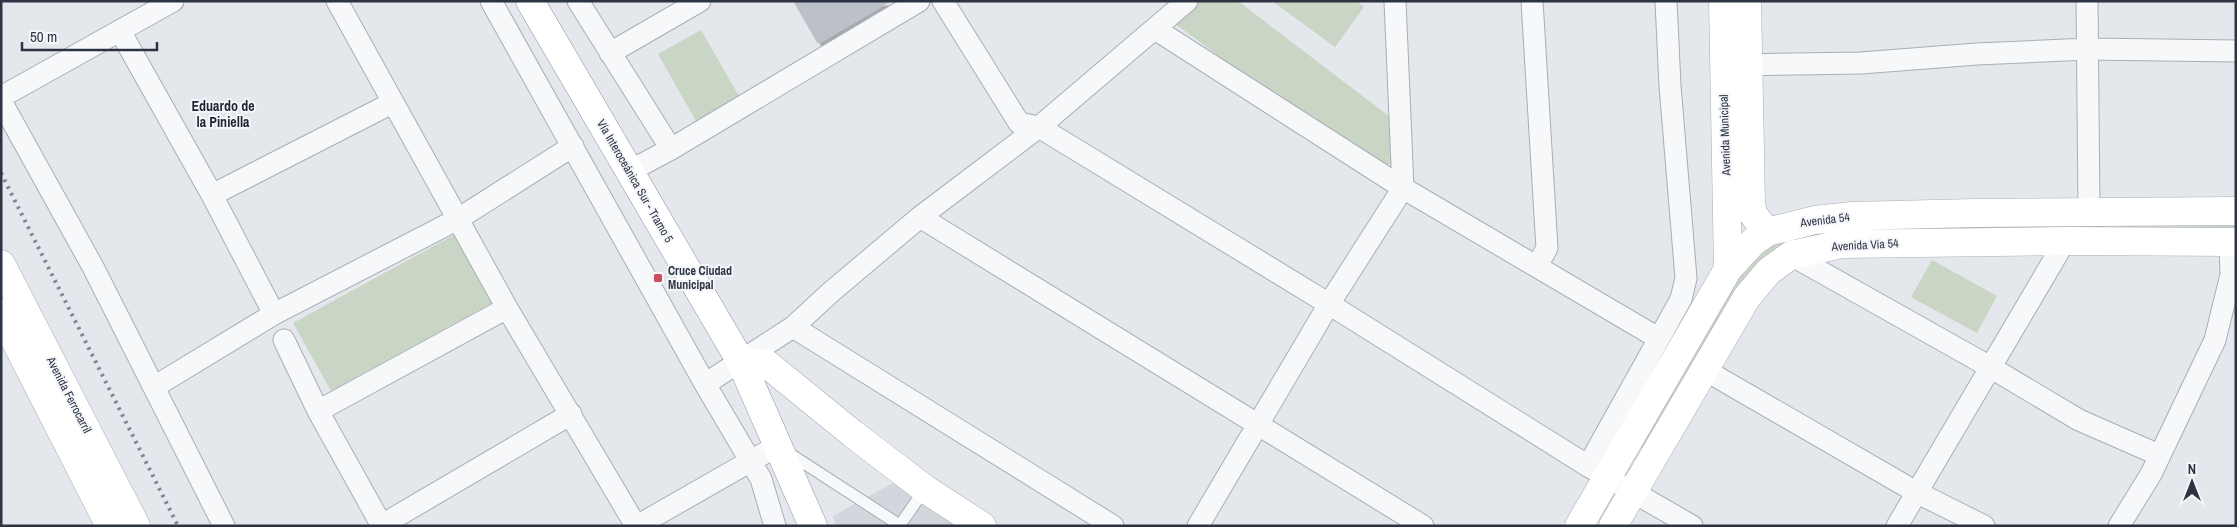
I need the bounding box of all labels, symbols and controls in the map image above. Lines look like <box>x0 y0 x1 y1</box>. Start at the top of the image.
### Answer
scale bar <box>22 20 158 52</box>
text: 50 m <box>30 26 57 47</box>
street label: Avenida Municipal <box>1716 94 1734 177</box>
district label: Eduardo de la Piniella <box>191 97 255 131</box>
street label: Vía Interoceánica Sur - Tramo 5 <box>593 116 677 246</box>
street label: Avenida 54 <box>1798 209 1851 231</box>
street label: Avenida Vía 54 <box>1830 235 1899 255</box>
place label: Cruce Ciudad Municipal <box>668 263 732 293</box>
marker: Cruce Ciudad Municipal <box>652 272 664 284</box>
street label: Avenida Ferrocarril <box>42 353 95 436</box>
north arrow <box>2167 457 2217 507</box>
text: N <box>2188 460 2196 478</box>

